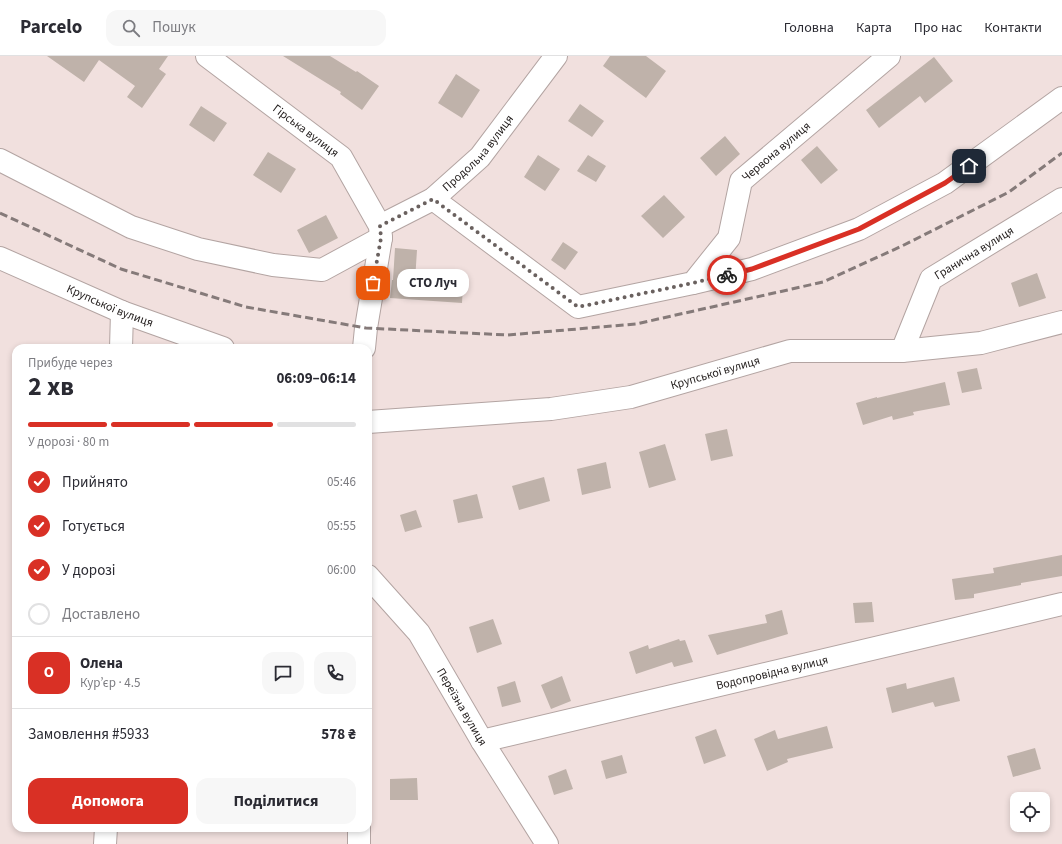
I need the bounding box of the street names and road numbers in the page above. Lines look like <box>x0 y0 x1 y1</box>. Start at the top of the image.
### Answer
street label: Гірська вулиця <box>269 100 343 161</box>
street label: Продольна вулиця <box>439 111 517 195</box>
street label: Червона вулиця <box>738 117 814 185</box>
street label: Гранична вулиця <box>931 222 1017 284</box>
street label: Крупської вулиця <box>64 280 156 331</box>
street label: Крупської вулиця <box>668 352 762 394</box>
street label: Водопровідна вулиця <box>714 651 830 694</box>
street label: Переїзна вулиця <box>433 665 491 749</box>

